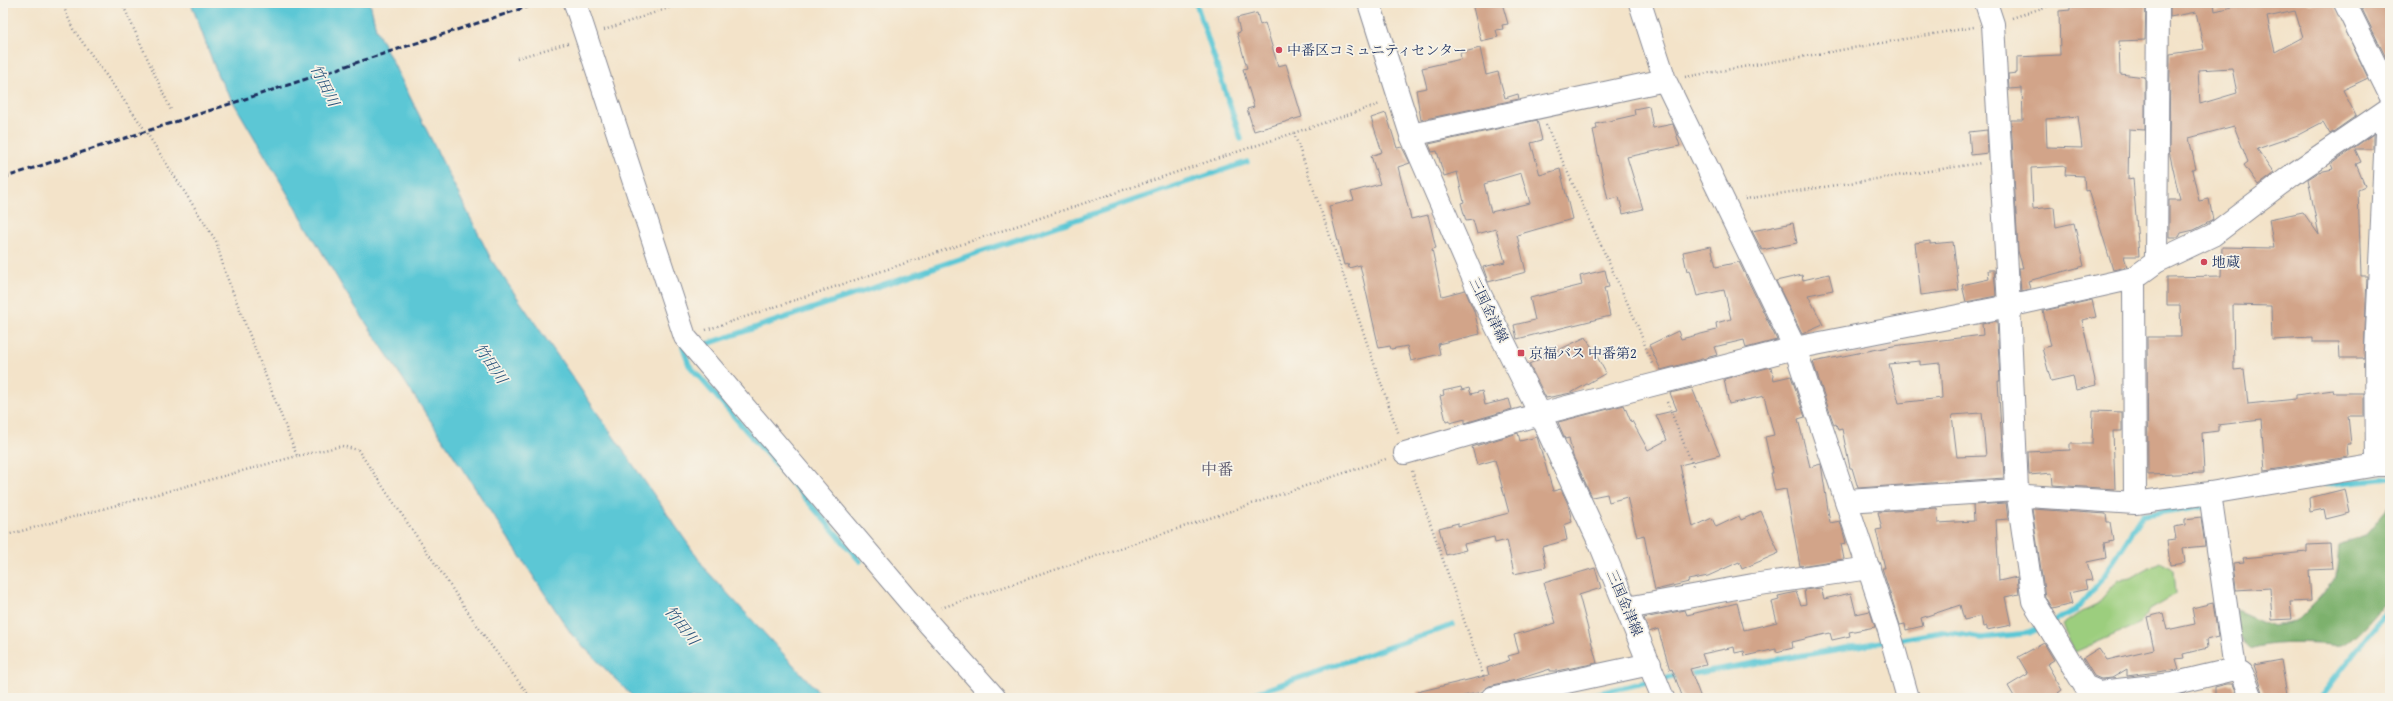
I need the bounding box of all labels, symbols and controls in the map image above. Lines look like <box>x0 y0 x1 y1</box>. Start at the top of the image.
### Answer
place label: 中番区コミュニティセンター <box>1287 40 1467 60</box>
marker: 中番区コミュニティセンター <box>1274 45 1284 55</box>
water label: 竹田川 <box>305 60 345 112</box>
place label: 地蔵 <box>2212 252 2240 272</box>
marker: 地蔵 <box>2199 257 2209 267</box>
street label: 三国金津線 <box>1465 274 1513 346</box>
water label: 竹田川 <box>470 338 513 389</box>
place label: 京福バス 中番第2 <box>1529 343 1637 363</box>
marker: 京福バス 中番第2 <box>1516 348 1526 358</box>
district label: 中番 <box>1201 457 1233 481</box>
street label: 三国金津線 <box>1602 567 1648 639</box>
water label: 竹田川 <box>660 601 705 651</box>

